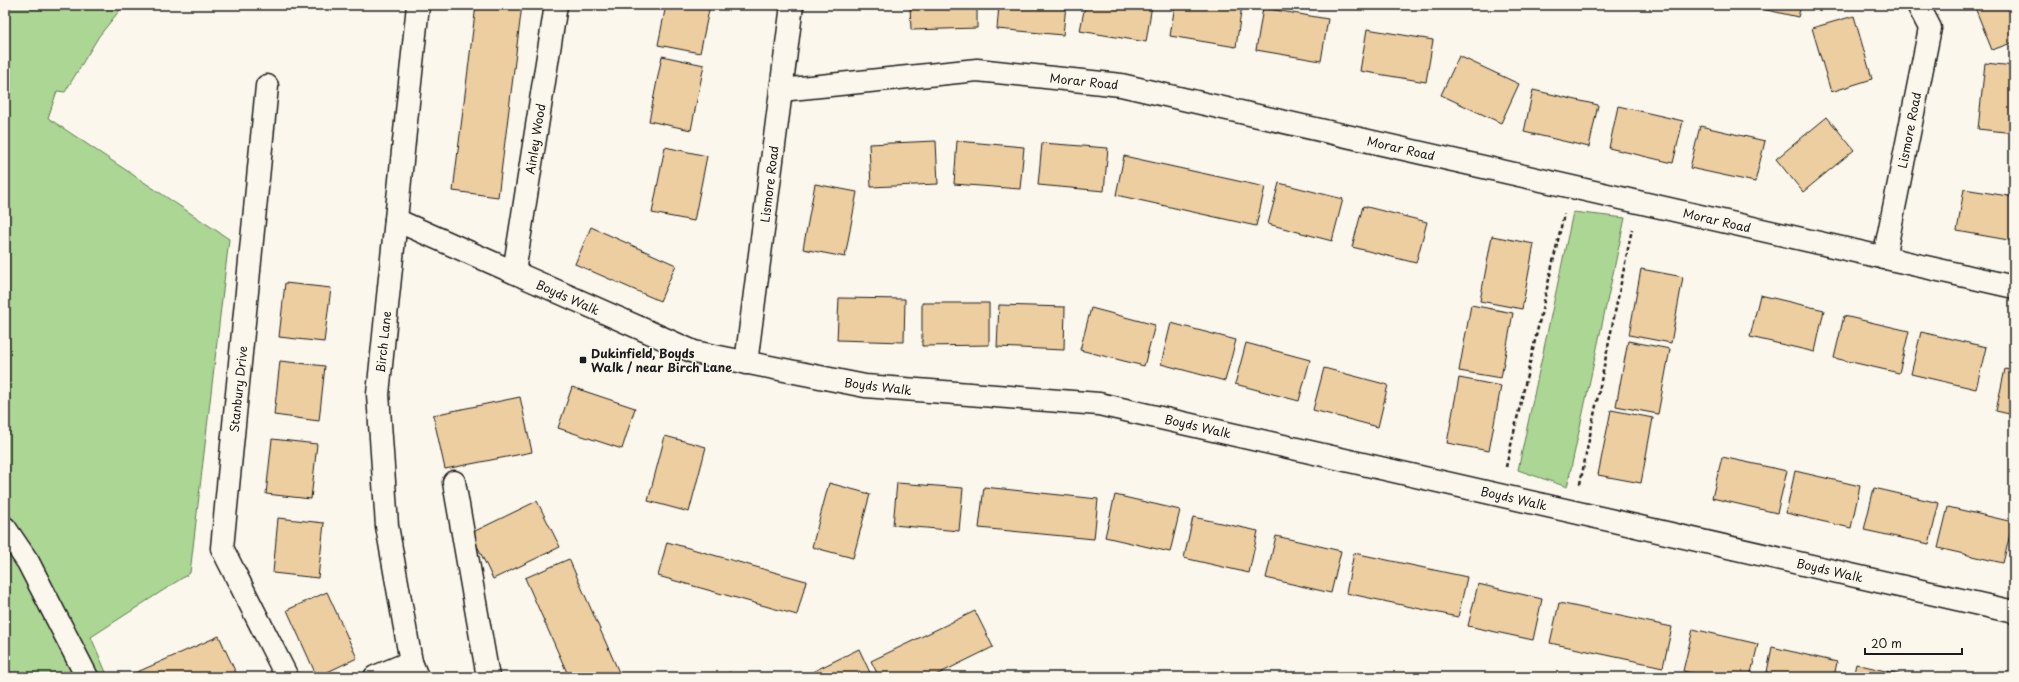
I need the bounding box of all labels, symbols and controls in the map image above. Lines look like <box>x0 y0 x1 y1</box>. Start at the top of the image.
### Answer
street label: Morar Road <box>1049 68 1119 94</box>
street label: Lismore Road <box>1893 90 1925 170</box>
street label: Ainley Wood <box>521 102 549 176</box>
street label: Morar Road <box>1365 131 1437 165</box>
street label: Lismore Road <box>755 145 783 223</box>
street label: Morar Road <box>1681 203 1753 237</box>
street label: Boyds Walk <box>533 275 603 319</box>
street label: Birch Lane <box>371 310 395 374</box>
place label: Dukinfield, Boyds Walk / near Birch Lane <box>591 344 732 376</box>
street label: Stanbury Drive <box>225 345 251 433</box>
marker: Dukinfield, Boyds Walk / near Birch Lane <box>578 355 588 365</box>
street label: Boyds Walk <box>843 373 913 399</box>
street label: Boyds Walk <box>1163 410 1233 442</box>
street label: Boyds Walk <box>1479 482 1549 514</box>
street label: Boyds Walk <box>1795 554 1865 586</box>
scale bar <box>1865 630 1962 656</box>
text: 20 m <box>1871 634 1902 652</box>

